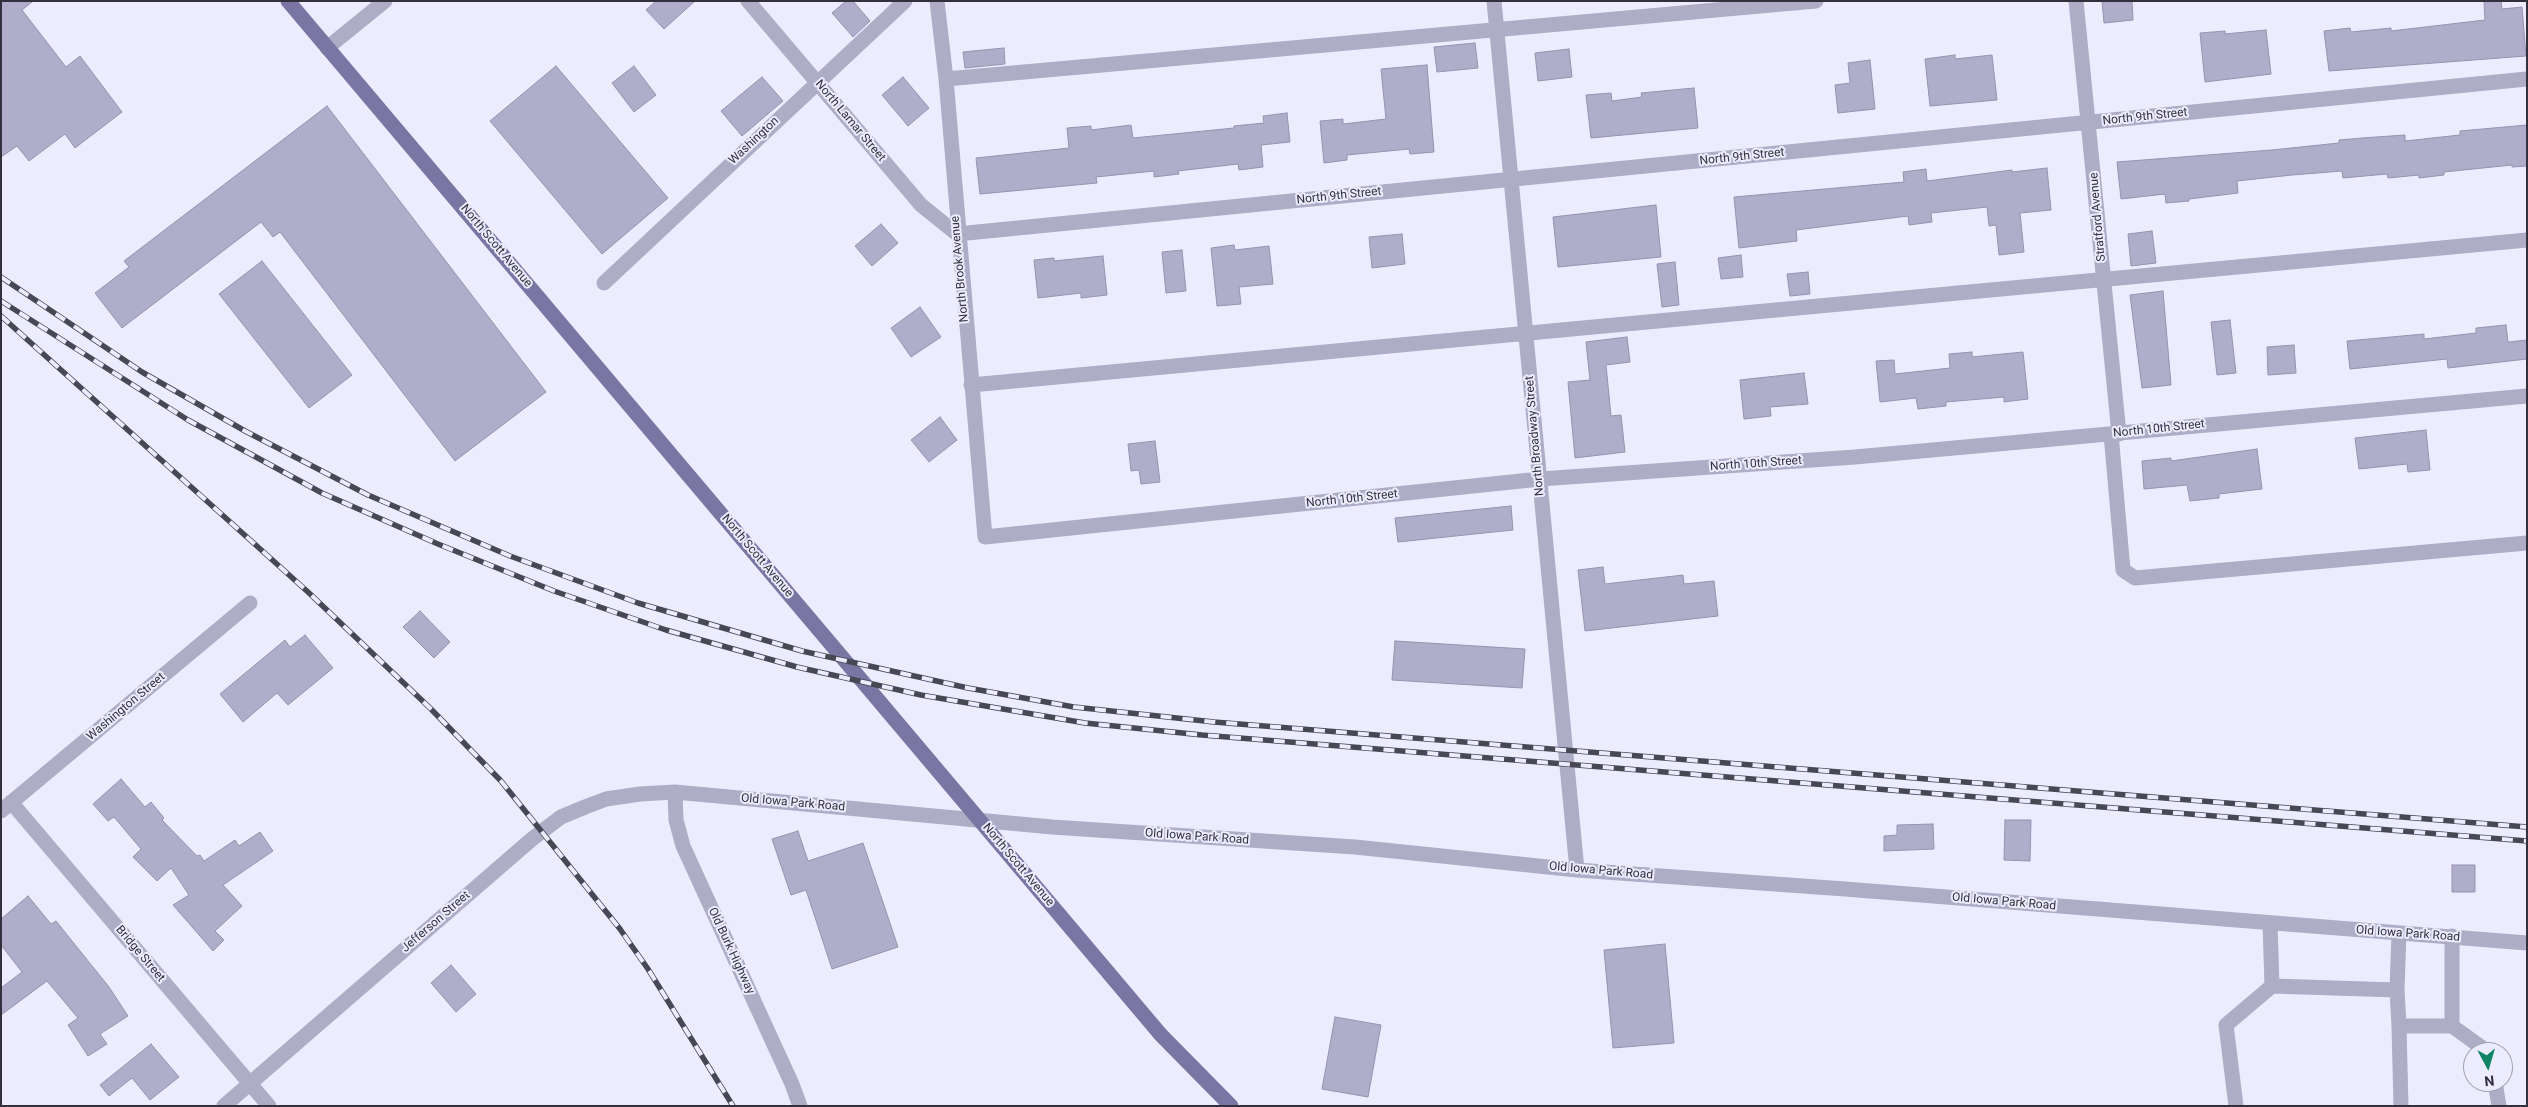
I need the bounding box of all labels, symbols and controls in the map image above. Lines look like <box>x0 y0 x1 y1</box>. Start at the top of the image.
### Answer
street label: North Lamar Street <box>812 77 888 165</box>
street label: North 9th Street <box>2102 105 2188 129</box>
street label: Washington <box>726 114 782 168</box>
street label: North 9th Street <box>1699 145 1785 169</box>
street label: Stratford Avenue <box>2087 172 2109 262</box>
street label: North 9th Street <box>1296 184 1382 208</box>
street label: North Scott Avenue <box>457 202 535 290</box>
street label: North Brook Avenue <box>948 215 972 323</box>
street label: North Broadway Street <box>1523 375 1547 497</box>
street label: North 10th Street <box>2113 417 2205 441</box>
street label: North 10th Street <box>1710 454 1802 474</box>
street label: North 10th Street <box>1306 487 1398 511</box>
street label: North Scott Avenue <box>718 512 796 600</box>
street label: Washington Street <box>84 670 168 744</box>
street label: Old Iowa Park Road <box>740 791 846 815</box>
street label: North Scott Avenue <box>979 821 1057 909</box>
street label: Old Iowa Park Road <box>1145 826 1249 848</box>
street label: Old Iowa Park Road <box>1548 859 1654 883</box>
street label: Jefferson Street <box>399 888 473 956</box>
street label: Old Iowa Park Road <box>1951 890 2057 914</box>
street label: Old Burk Highway <box>705 905 757 997</box>
street label: Bridge Street <box>112 923 168 985</box>
street label: Old Iowa Park Road <box>2356 923 2460 945</box>
north arrow <box>2463 1042 2513 1092</box>
text: N <box>2484 1072 2495 1089</box>

